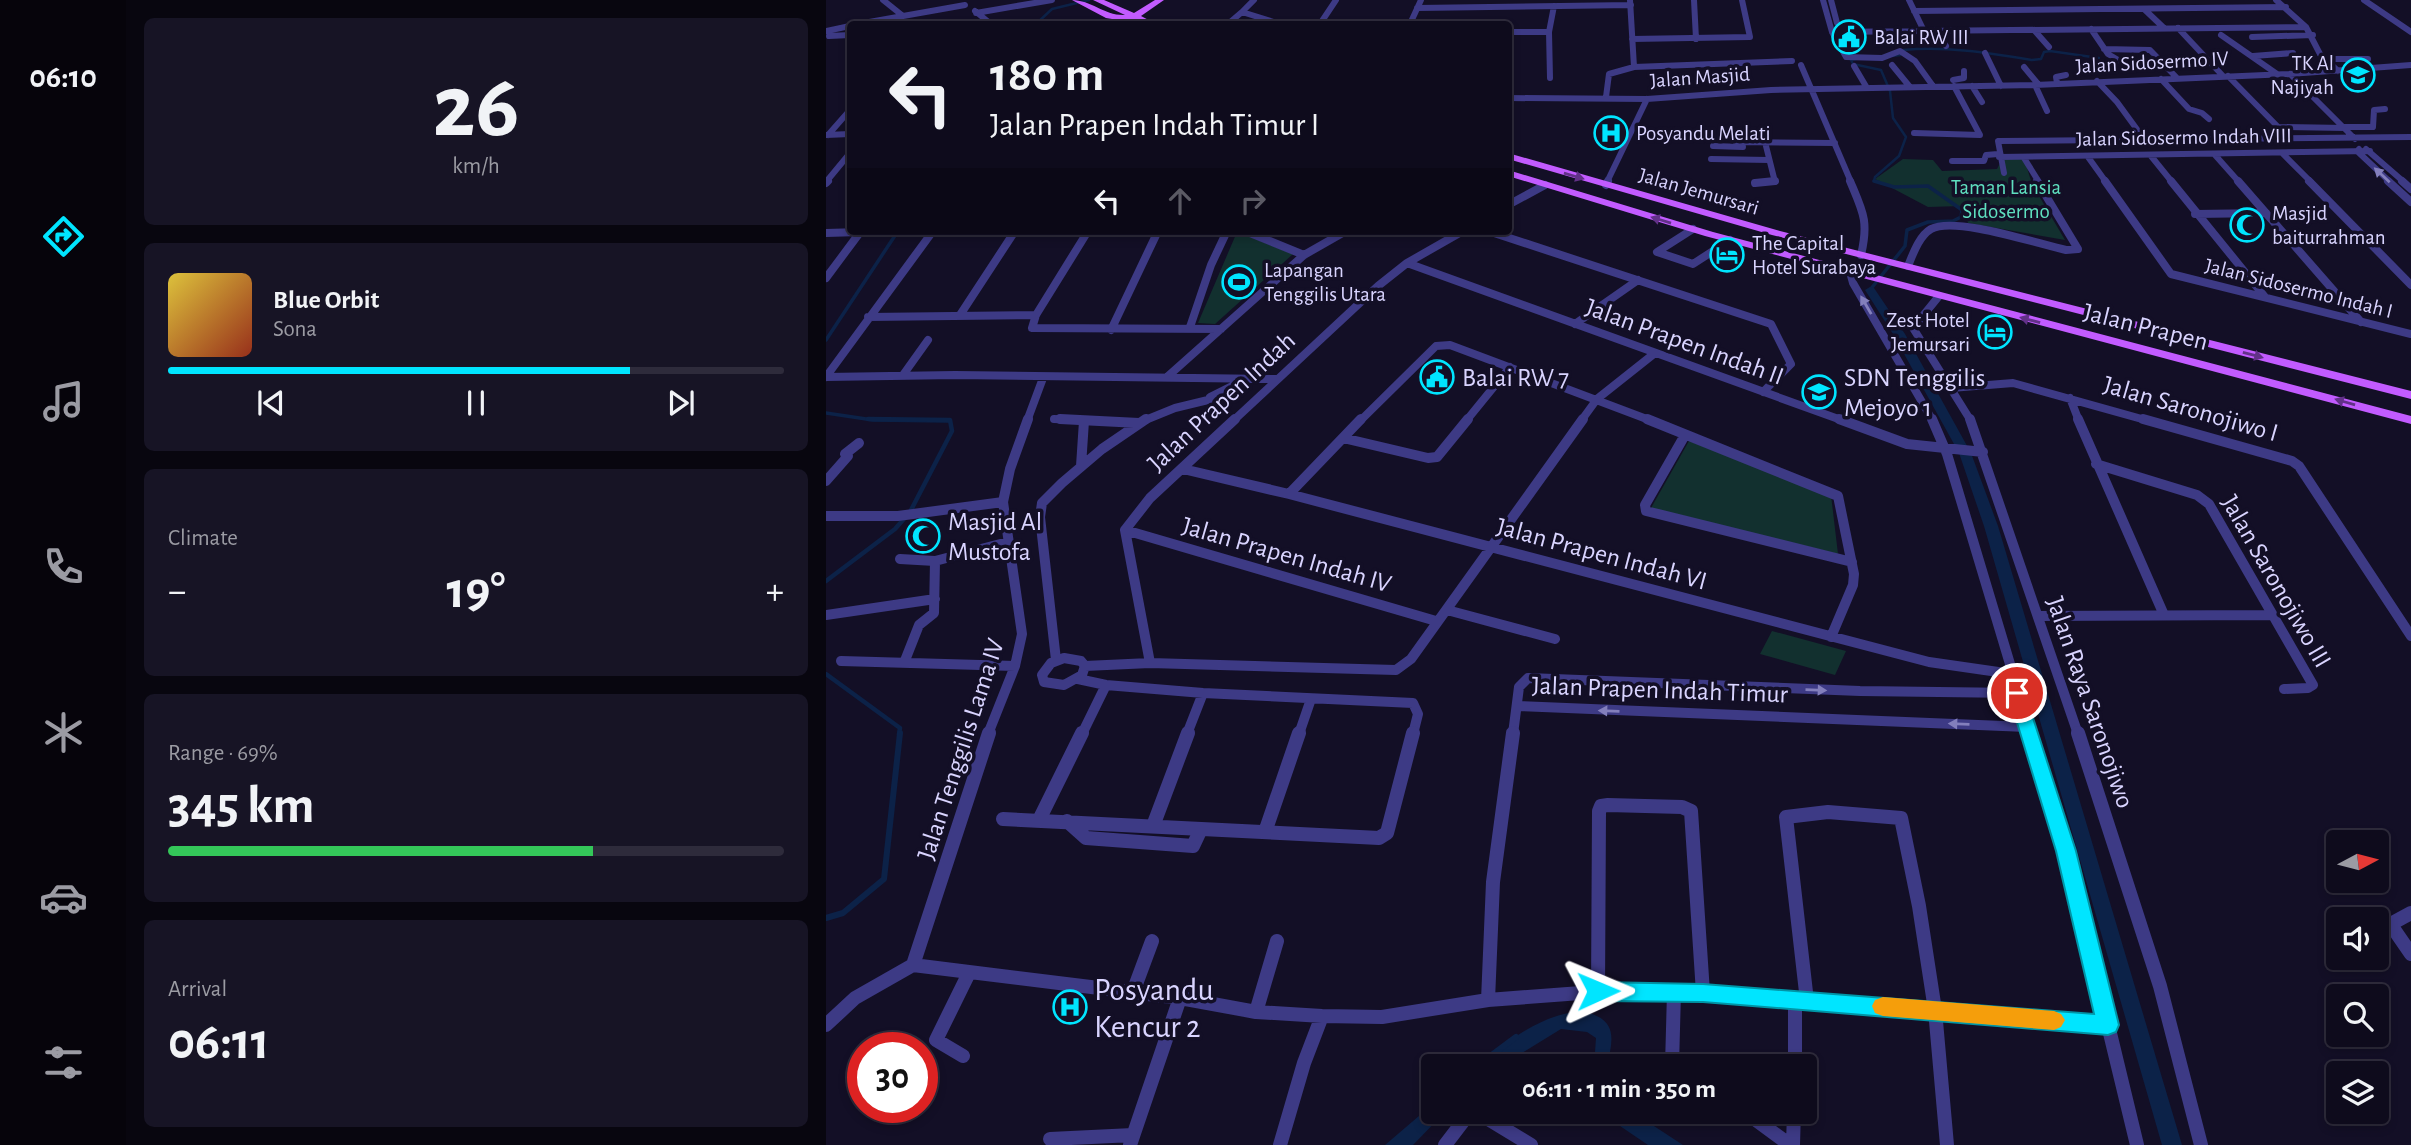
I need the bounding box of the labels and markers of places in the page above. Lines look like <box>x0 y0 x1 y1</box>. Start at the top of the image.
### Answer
public building icon: Balai RW III <box>1830 18 1868 56</box>
place label: Balai RW III <box>1874 27 1969 48</box>
place label: TK Al Najiyah <box>2270 53 2334 98</box>
school or university icon: TK Al Najiyah <box>2339 56 2377 94</box>
hospital icon: Posyandu Melati <box>1592 114 1630 152</box>
place label: Posyandu Melati <box>1636 123 1771 144</box>
place label: Masjid baiturrahman <box>2272 203 2386 248</box>
mosque icon: Masjid baiturrahman <box>2228 206 2266 244</box>
place label: The Capital Hotel Surabaya <box>1752 233 1877 278</box>
hotel icon: The Capital Hotel Surabaya <box>1708 236 1746 274</box>
place label: Lapangan Tenggilis Utara <box>1264 260 1386 305</box>
sports icon: Lapangan Tenggilis Utara <box>1220 263 1258 301</box>
place label: Zest Hotel Jemursari <box>1886 310 1970 355</box>
hotel icon: Zest Hotel Jemursari <box>1976 313 2014 351</box>
public building icon: Balai RW 7 <box>1418 358 1456 396</box>
place label: Balai RW 7 <box>1462 365 1569 391</box>
place label: SDN Tenggilis Mejoyo 1 <box>1844 365 1986 421</box>
school or university icon: SDN Tenggilis Mejoyo 1 <box>1800 373 1838 411</box>
place label: Masjid Al Mustofa <box>948 509 1042 565</box>
mosque icon: Masjid Al Mustofa <box>904 517 942 555</box>
pin <box>1987 663 2047 723</box>
place label: Posyandu Kencur 2 <box>1094 974 1214 1043</box>
hospital icon: Posyandu Kencur 2 <box>1051 988 1089 1026</box>

